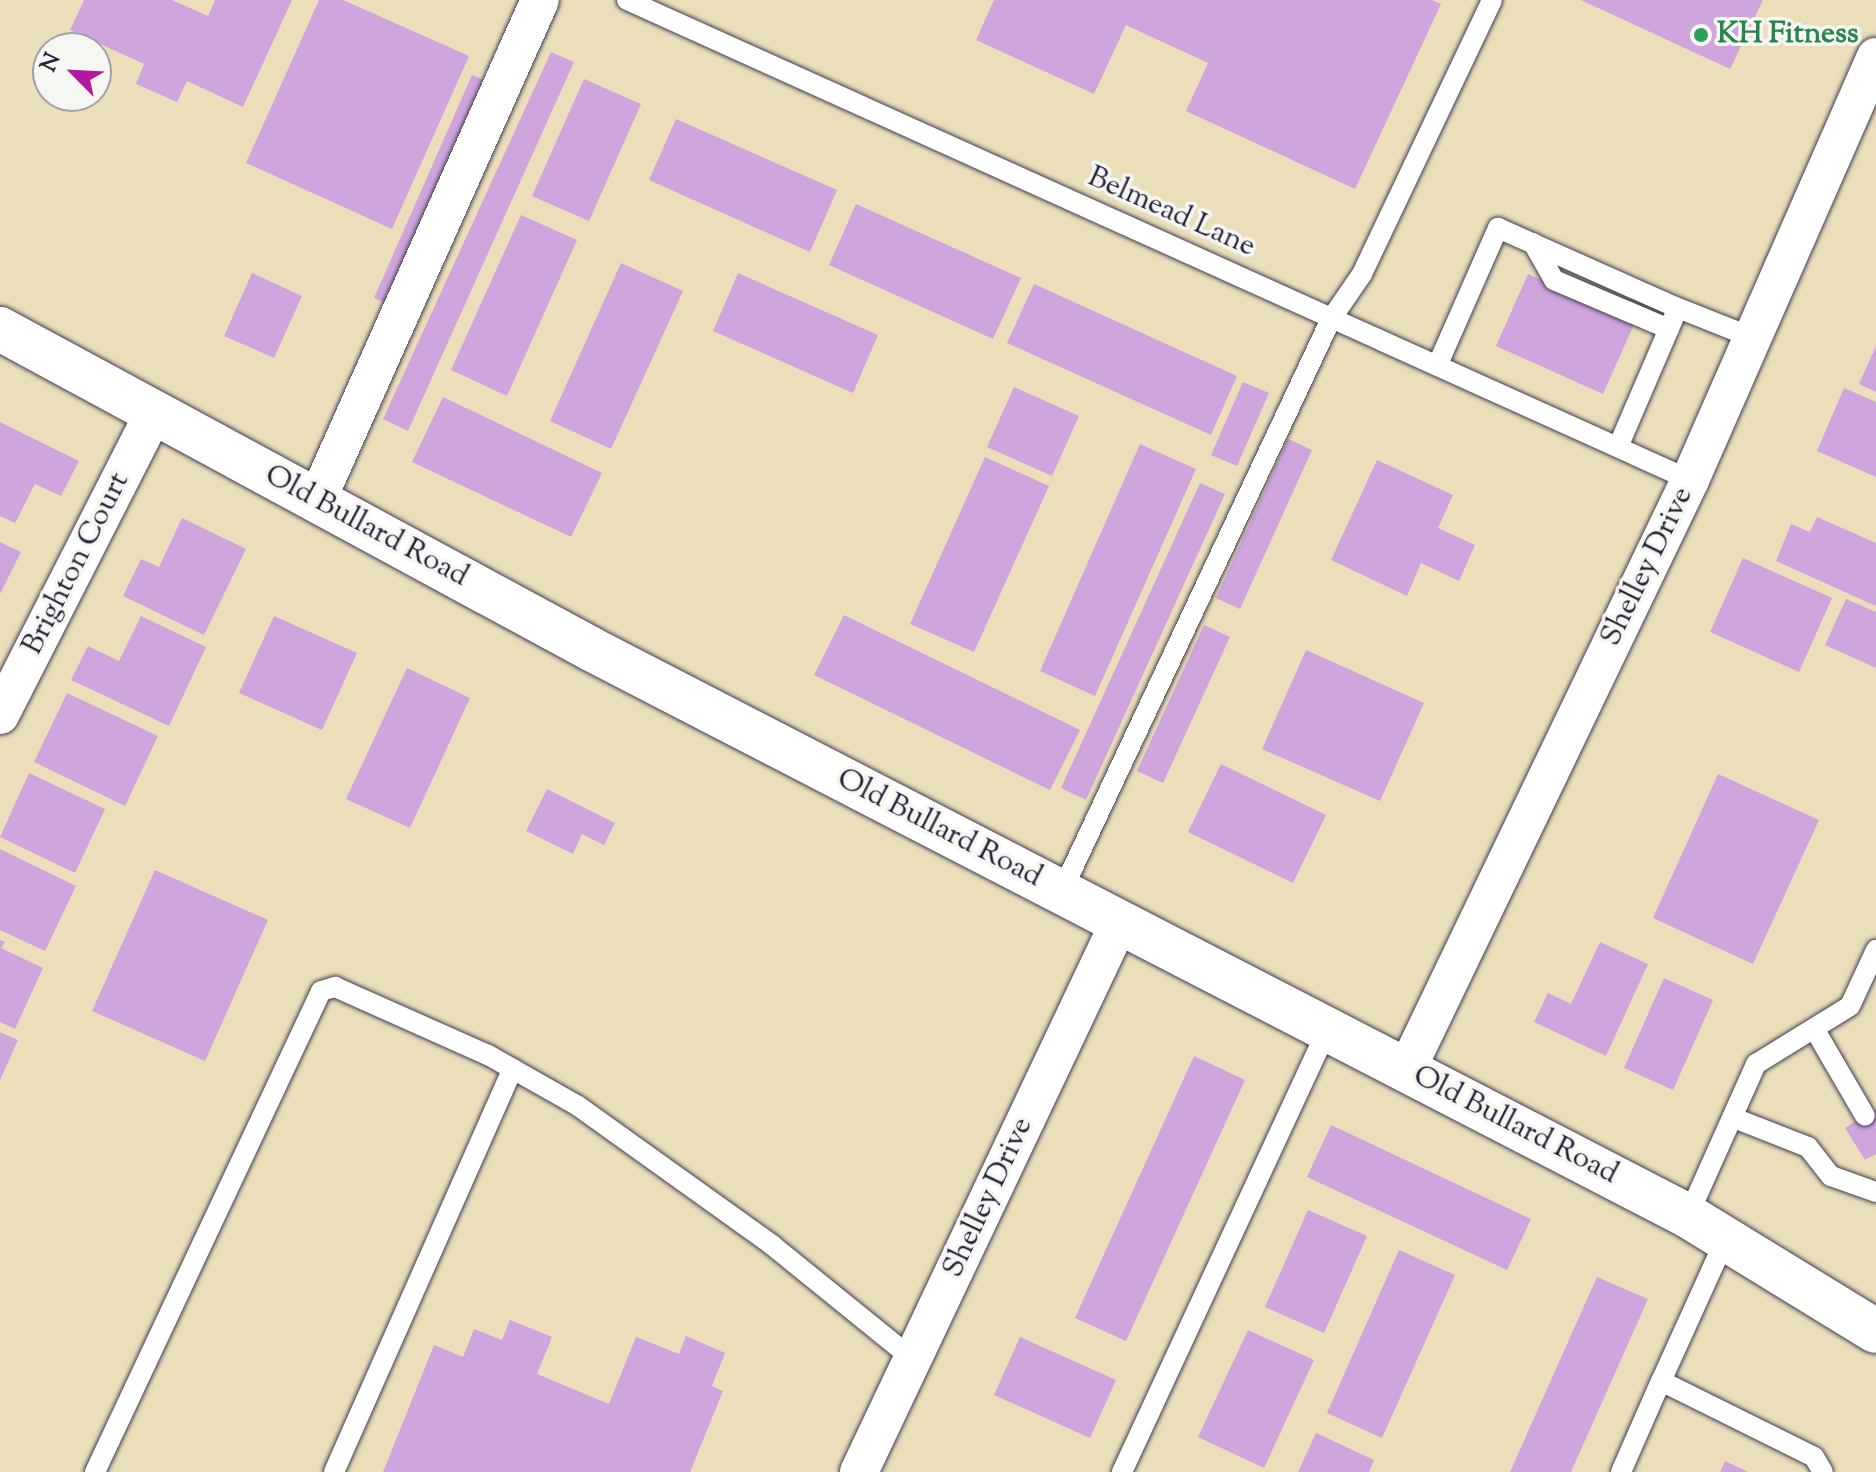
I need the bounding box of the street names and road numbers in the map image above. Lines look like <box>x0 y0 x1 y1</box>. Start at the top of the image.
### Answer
street label: Belmead Lane <box>1082 160 1260 266</box>
street label: Old Bullard Road <box>258 458 474 596</box>
street label: Brighton Court <box>16 467 138 661</box>
street label: Shelley Drive <box>1594 482 1702 652</box>
street label: Old Bullard Road <box>830 762 1048 896</box>
street label: Old Bullard Road <box>1406 1059 1624 1193</box>
street label: Shelley Drive <box>936 1112 1042 1284</box>

